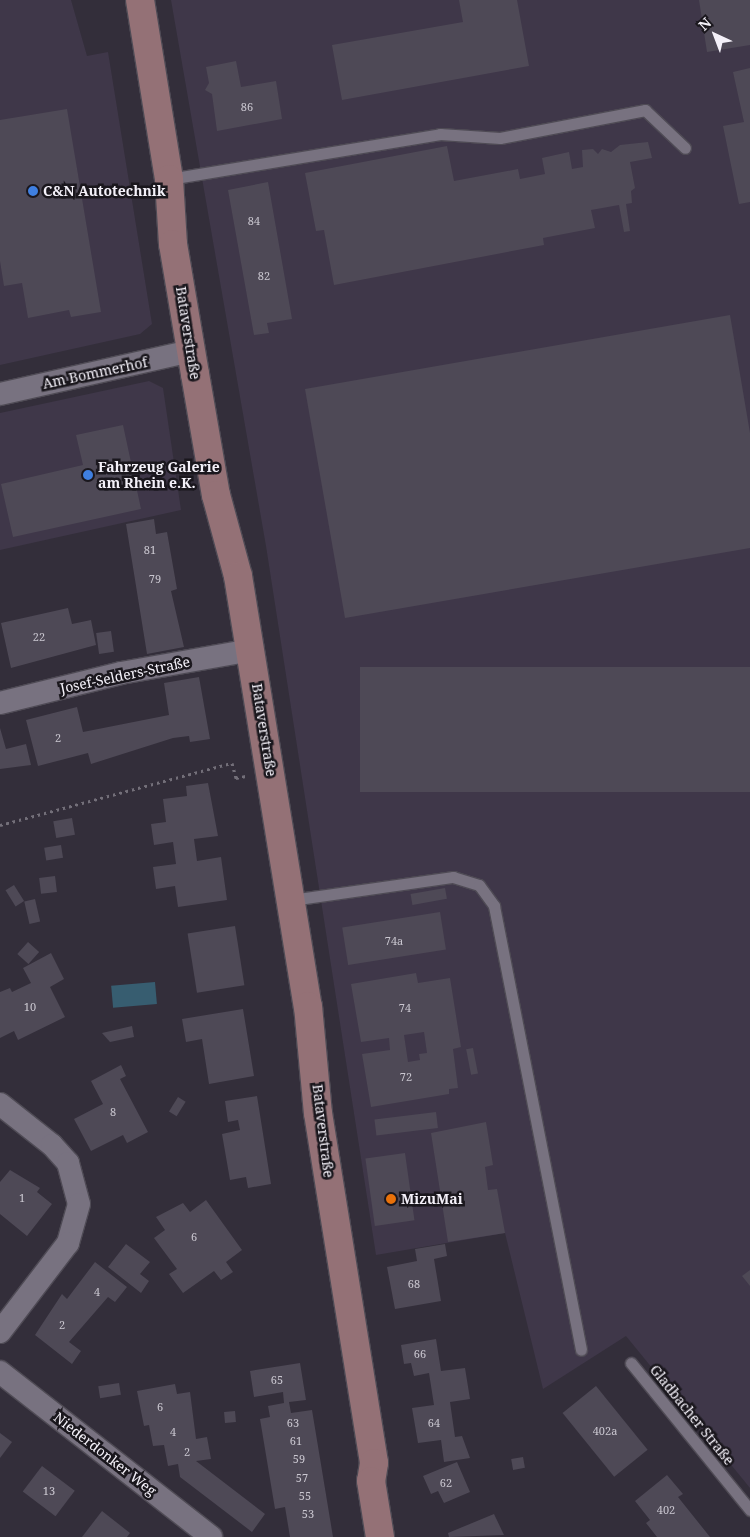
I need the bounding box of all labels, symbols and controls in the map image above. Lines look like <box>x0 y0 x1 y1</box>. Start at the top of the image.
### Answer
north arrow <box>690 10 740 60</box>
text: N <box>694 13 715 34</box>
house number: 86 <box>241 100 253 114</box>
place label: C&N Autotechnik <box>43 183 166 199</box>
marker: C&N Autotechnik <box>27 185 39 197</box>
house number: 84 <box>248 214 260 228</box>
house number: 82 <box>258 269 270 283</box>
street label: Bataverstraße <box>172 285 204 381</box>
street label: Am Bommerhof <box>41 354 149 392</box>
place label: Fahrzeug Galerie am Rhein e.K. <box>98 459 220 492</box>
marker: Fahrzeug Galerie am Rhein e.K. <box>82 469 94 481</box>
house number: 81 <box>144 543 156 557</box>
house number: 79 <box>149 572 161 586</box>
house number: 22 <box>33 630 45 644</box>
street label: Josef-Selders-Straße <box>58 653 192 697</box>
street label: Bataverstraße <box>248 682 280 778</box>
house number: 2 <box>55 731 61 745</box>
house number: 74a <box>385 934 403 948</box>
house number: 10 <box>24 1000 36 1014</box>
house number: 74 <box>399 1001 411 1015</box>
house number: 72 <box>400 1070 412 1084</box>
street label: Bataverstraße <box>309 1083 337 1179</box>
house number: 8 <box>110 1105 116 1119</box>
house number: 1 <box>19 1191 25 1205</box>
place label: MizuMai <box>401 1191 463 1207</box>
marker: MizuMai <box>385 1193 397 1205</box>
house number: 6 <box>191 1230 197 1244</box>
house number: 68 <box>408 1277 420 1291</box>
house number: 4 <box>94 1285 100 1299</box>
house number: 2 <box>59 1318 65 1332</box>
house number: 66 <box>414 1347 426 1361</box>
street label: Gladbacher Straße <box>646 1361 738 1469</box>
house number: 65 <box>271 1373 283 1387</box>
house number: 6 <box>157 1400 163 1414</box>
street label: Niederdonker Weg <box>50 1409 160 1499</box>
house number: 63 <box>287 1416 299 1430</box>
house number: 64 <box>428 1416 440 1430</box>
house number: 402a <box>593 1424 617 1438</box>
house number: 4 <box>170 1425 176 1439</box>
house number: 61 <box>290 1434 302 1448</box>
house number: 2 <box>184 1445 190 1459</box>
house number: 59 <box>293 1452 305 1466</box>
house number: 57 <box>296 1471 308 1485</box>
house number: 62 <box>440 1476 452 1490</box>
house number: 13 <box>43 1484 55 1498</box>
house number: 55 <box>299 1489 311 1503</box>
house number: 402 <box>657 1503 675 1517</box>
house number: 53 <box>302 1507 314 1521</box>

